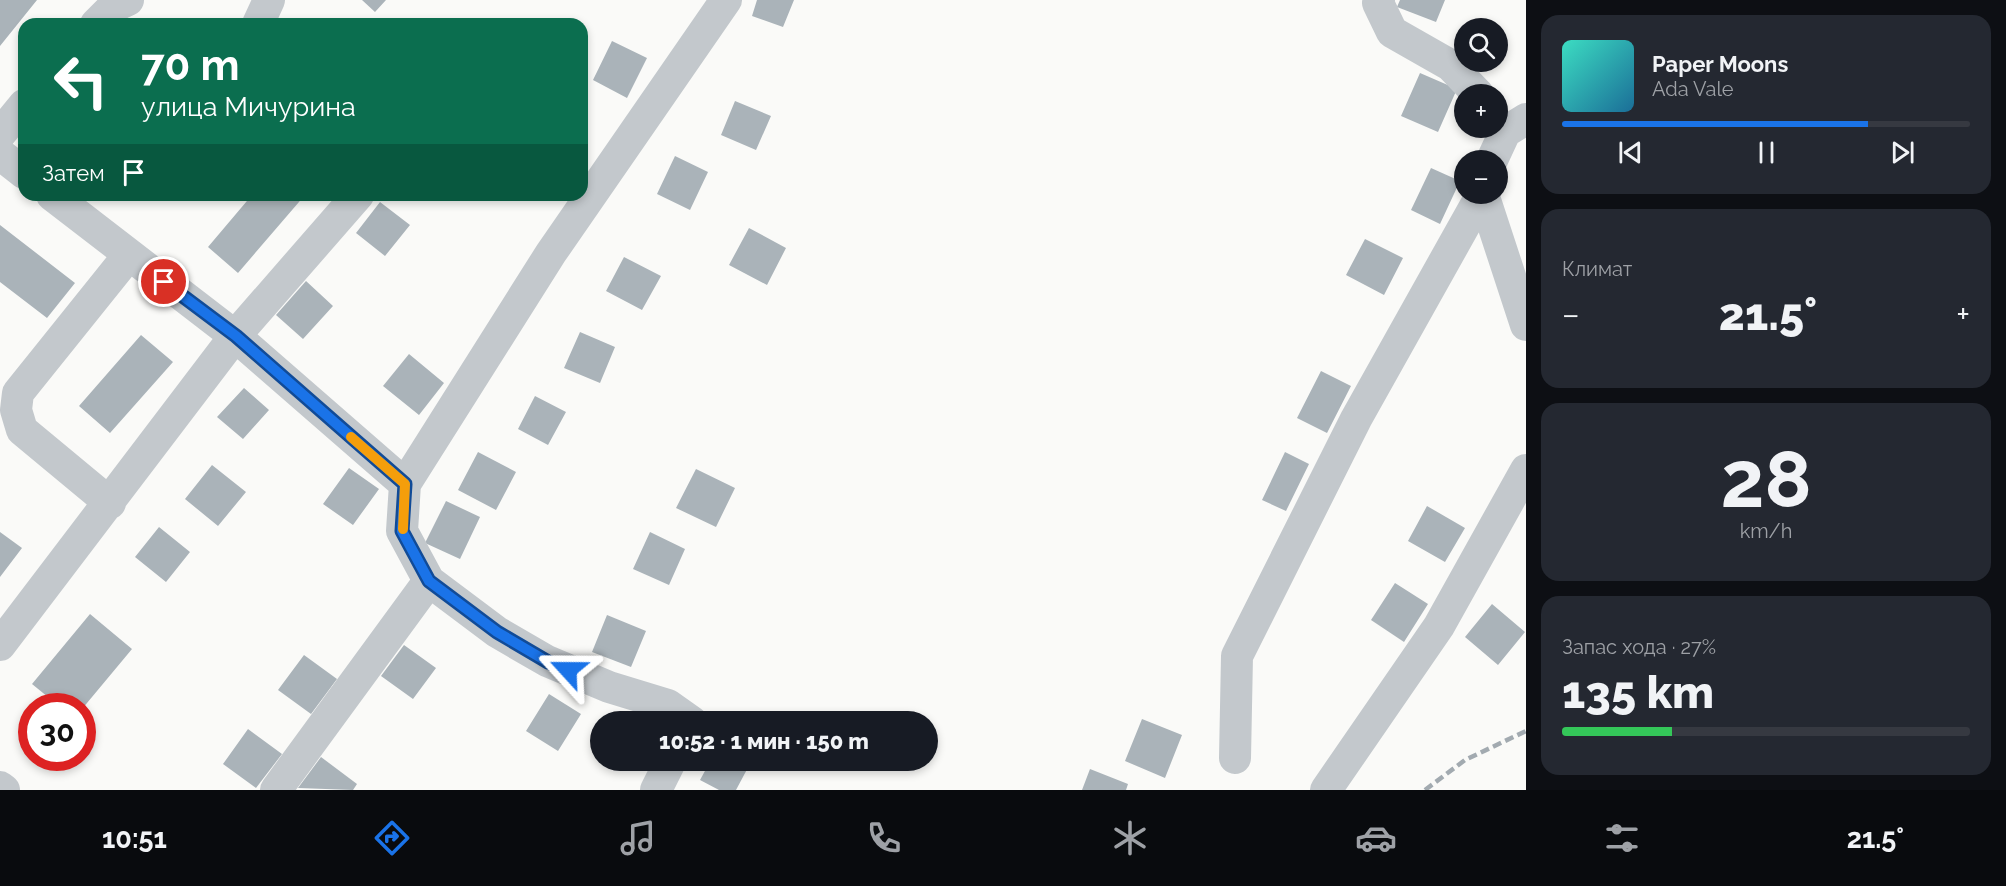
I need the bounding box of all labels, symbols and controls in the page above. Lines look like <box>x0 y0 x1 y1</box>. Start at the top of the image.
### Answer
map controls <box>1454 18 1508 204</box>
button: search <box>1454 18 1508 72</box>
text: 70 m <box>141 41 240 90</box>
icon: left <box>42 42 120 120</box>
text: Paper Moons <box>1652 51 1788 77</box>
text: Ada Vale <box>1652 77 1734 101</box>
button: + <box>1454 84 1508 138</box>
text: улица Мичурина <box>141 91 356 122</box>
icon: previous <box>1614 136 1647 169</box>
icon: pause <box>1750 136 1783 169</box>
icon: next <box>1886 136 1919 169</box>
button: − <box>1454 150 1508 204</box>
icon: arrive <box>117 156 150 189</box>
text: Затем <box>42 160 105 186</box>
pin <box>138 256 189 307</box>
text: Климат <box>1562 257 1632 281</box>
icon: arrive <box>147 265 180 298</box>
text: 21.5° <box>1719 288 1817 341</box>
text: − <box>1562 295 1580 334</box>
text: + <box>1956 295 1970 334</box>
text: 28 <box>1720 434 1812 525</box>
text: km/h <box>1740 519 1792 543</box>
text: Запас хода · 27% <box>1562 635 1716 659</box>
position arrow <box>536 638 600 702</box>
text: 135 km <box>1562 666 1714 719</box>
speed limit sign: 30 <box>18 693 96 771</box>
text: 10:52 · 1 мин · 150 m <box>659 728 869 754</box>
icon: directions <box>371 817 413 859</box>
icon: music <box>617 817 659 859</box>
icon: phone <box>863 817 905 859</box>
icon: climate <box>1109 817 1151 859</box>
icon: car <box>1355 817 1397 859</box>
icon: filters <box>1601 817 1643 859</box>
text: 10:51 <box>102 823 167 854</box>
text: 21.5° <box>1847 823 1904 854</box>

